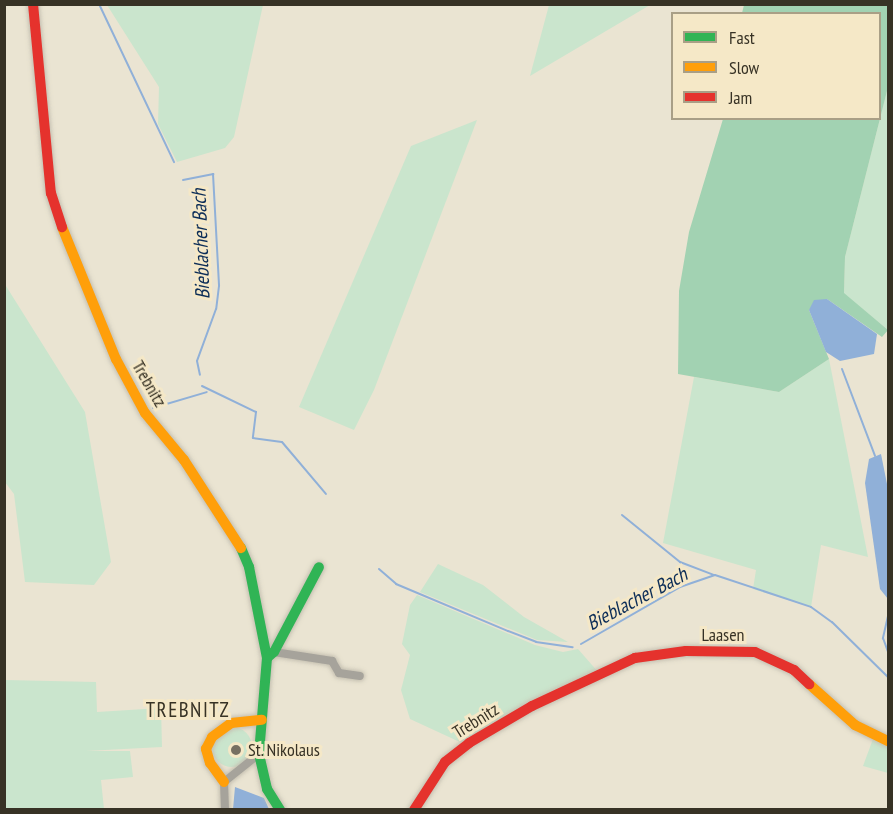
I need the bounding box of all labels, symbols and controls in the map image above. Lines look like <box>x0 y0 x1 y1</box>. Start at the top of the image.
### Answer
legend <box>671 12 881 120</box>
text: Fast <box>729 26 755 49</box>
text: Slow <box>729 56 759 79</box>
text: Jam <box>729 86 752 109</box>
water label: Bieblacher Bach <box>187 188 215 300</box>
street label: Trebnitz <box>127 357 171 411</box>
water label: Bieblacher Bach <box>583 562 691 636</box>
street label: Laasen <box>701 624 745 646</box>
district label: TREBNITZ <box>146 697 230 723</box>
street label: Trebnitz <box>449 699 503 743</box>
place label: St. Nikolaus <box>248 739 321 761</box>
marker: St. Nikolaus <box>229 743 243 757</box>

